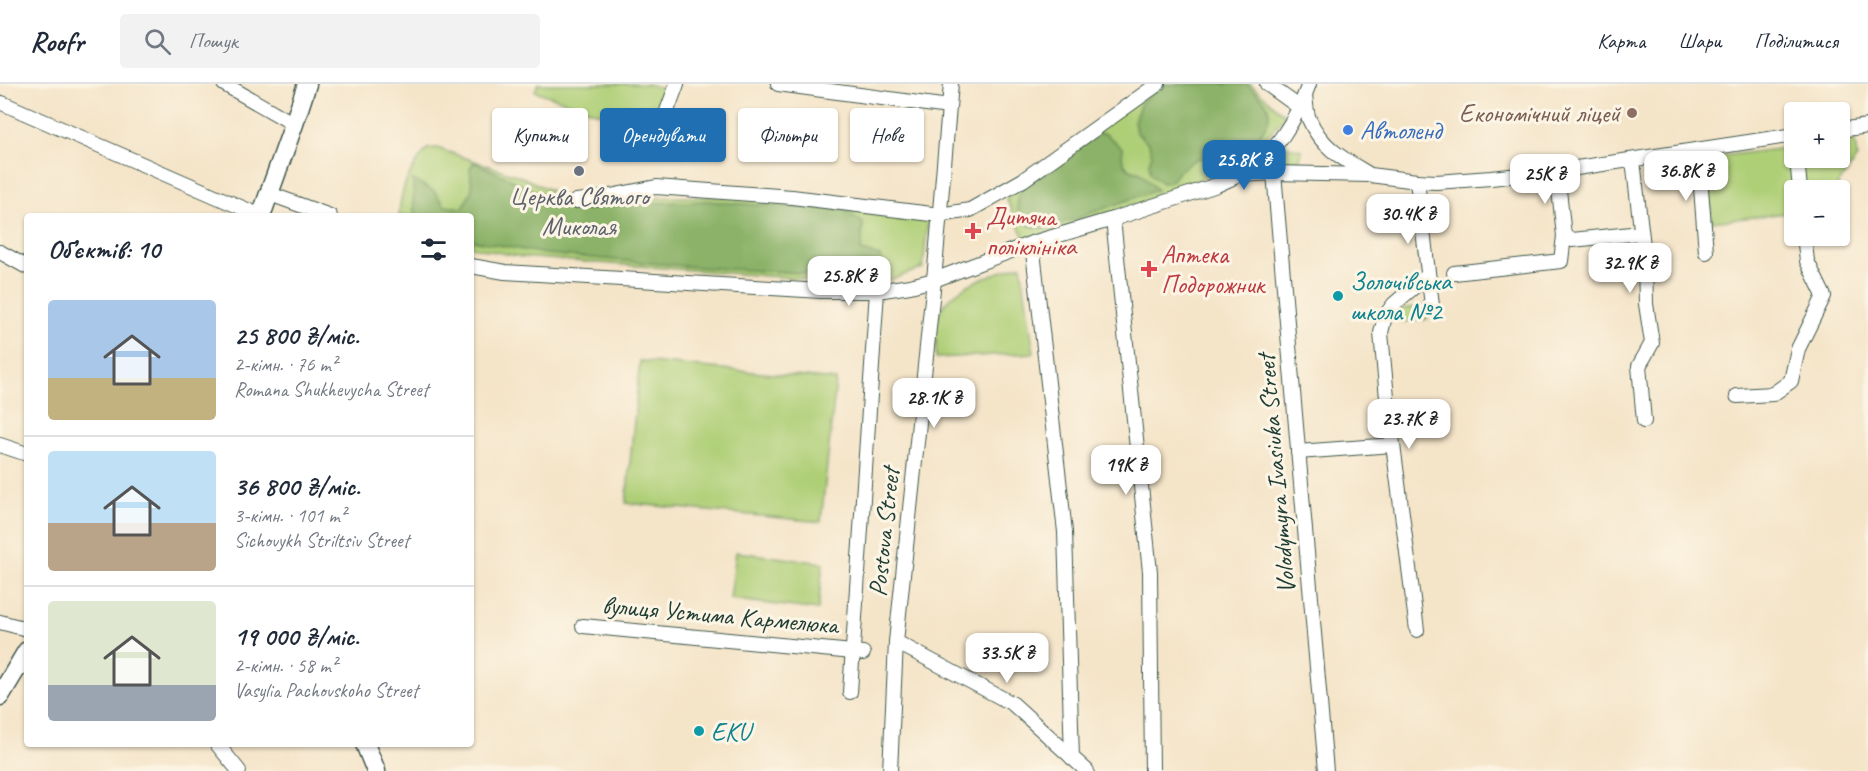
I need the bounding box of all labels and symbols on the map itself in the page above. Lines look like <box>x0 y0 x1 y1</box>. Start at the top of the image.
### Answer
place label: Економічний ліцей <box>1459 97 1622 130</box>
marker: Економічний ліцей <box>1625 106 1639 120</box>
place label: Автоленд <box>1360 114 1444 147</box>
marker: Автоленд <box>1341 123 1355 137</box>
pin: 25.8K ₴ <box>1189 140 1299 191</box>
pin: 36.8K ₴ <box>1631 151 1741 202</box>
pin: 25K ₴ <box>1503 154 1587 205</box>
marker: Церква Святого Миколая <box>572 164 586 178</box>
place label: Церква Святого Миколая <box>509 180 651 243</box>
pin: 30.4K ₴ <box>1353 194 1463 245</box>
place label: Дитяча поліклініка <box>986 200 1078 263</box>
marker: Дитяча поліклініка <box>964 222 982 240</box>
place label: Аптека Подорожник <box>1161 238 1267 301</box>
pin: 32.9K ₴ <box>1575 243 1685 294</box>
pin: 25.8K ₴ <box>794 256 904 307</box>
marker: Аптека Подорожник <box>1142 262 1156 276</box>
place label: Золочівська школа №2 <box>1350 265 1453 328</box>
marker: Золочівська школа №2 <box>1331 289 1345 303</box>
street label: Volodymyra Ivasiuka Street <box>1249 350 1303 595</box>
pin: 28.1K ₴ <box>879 378 989 429</box>
pin: 23.7K ₴ <box>1354 399 1464 450</box>
pin: 19K ₴ <box>1084 445 1168 496</box>
street label: Postova Street <box>861 463 908 598</box>
street label: вулиця Устима Кармелюка <box>601 588 842 642</box>
pin: 33.5K ₴ <box>952 633 1062 684</box>
place label: EKU <box>711 715 755 748</box>
marker: EKU <box>692 724 706 738</box>

